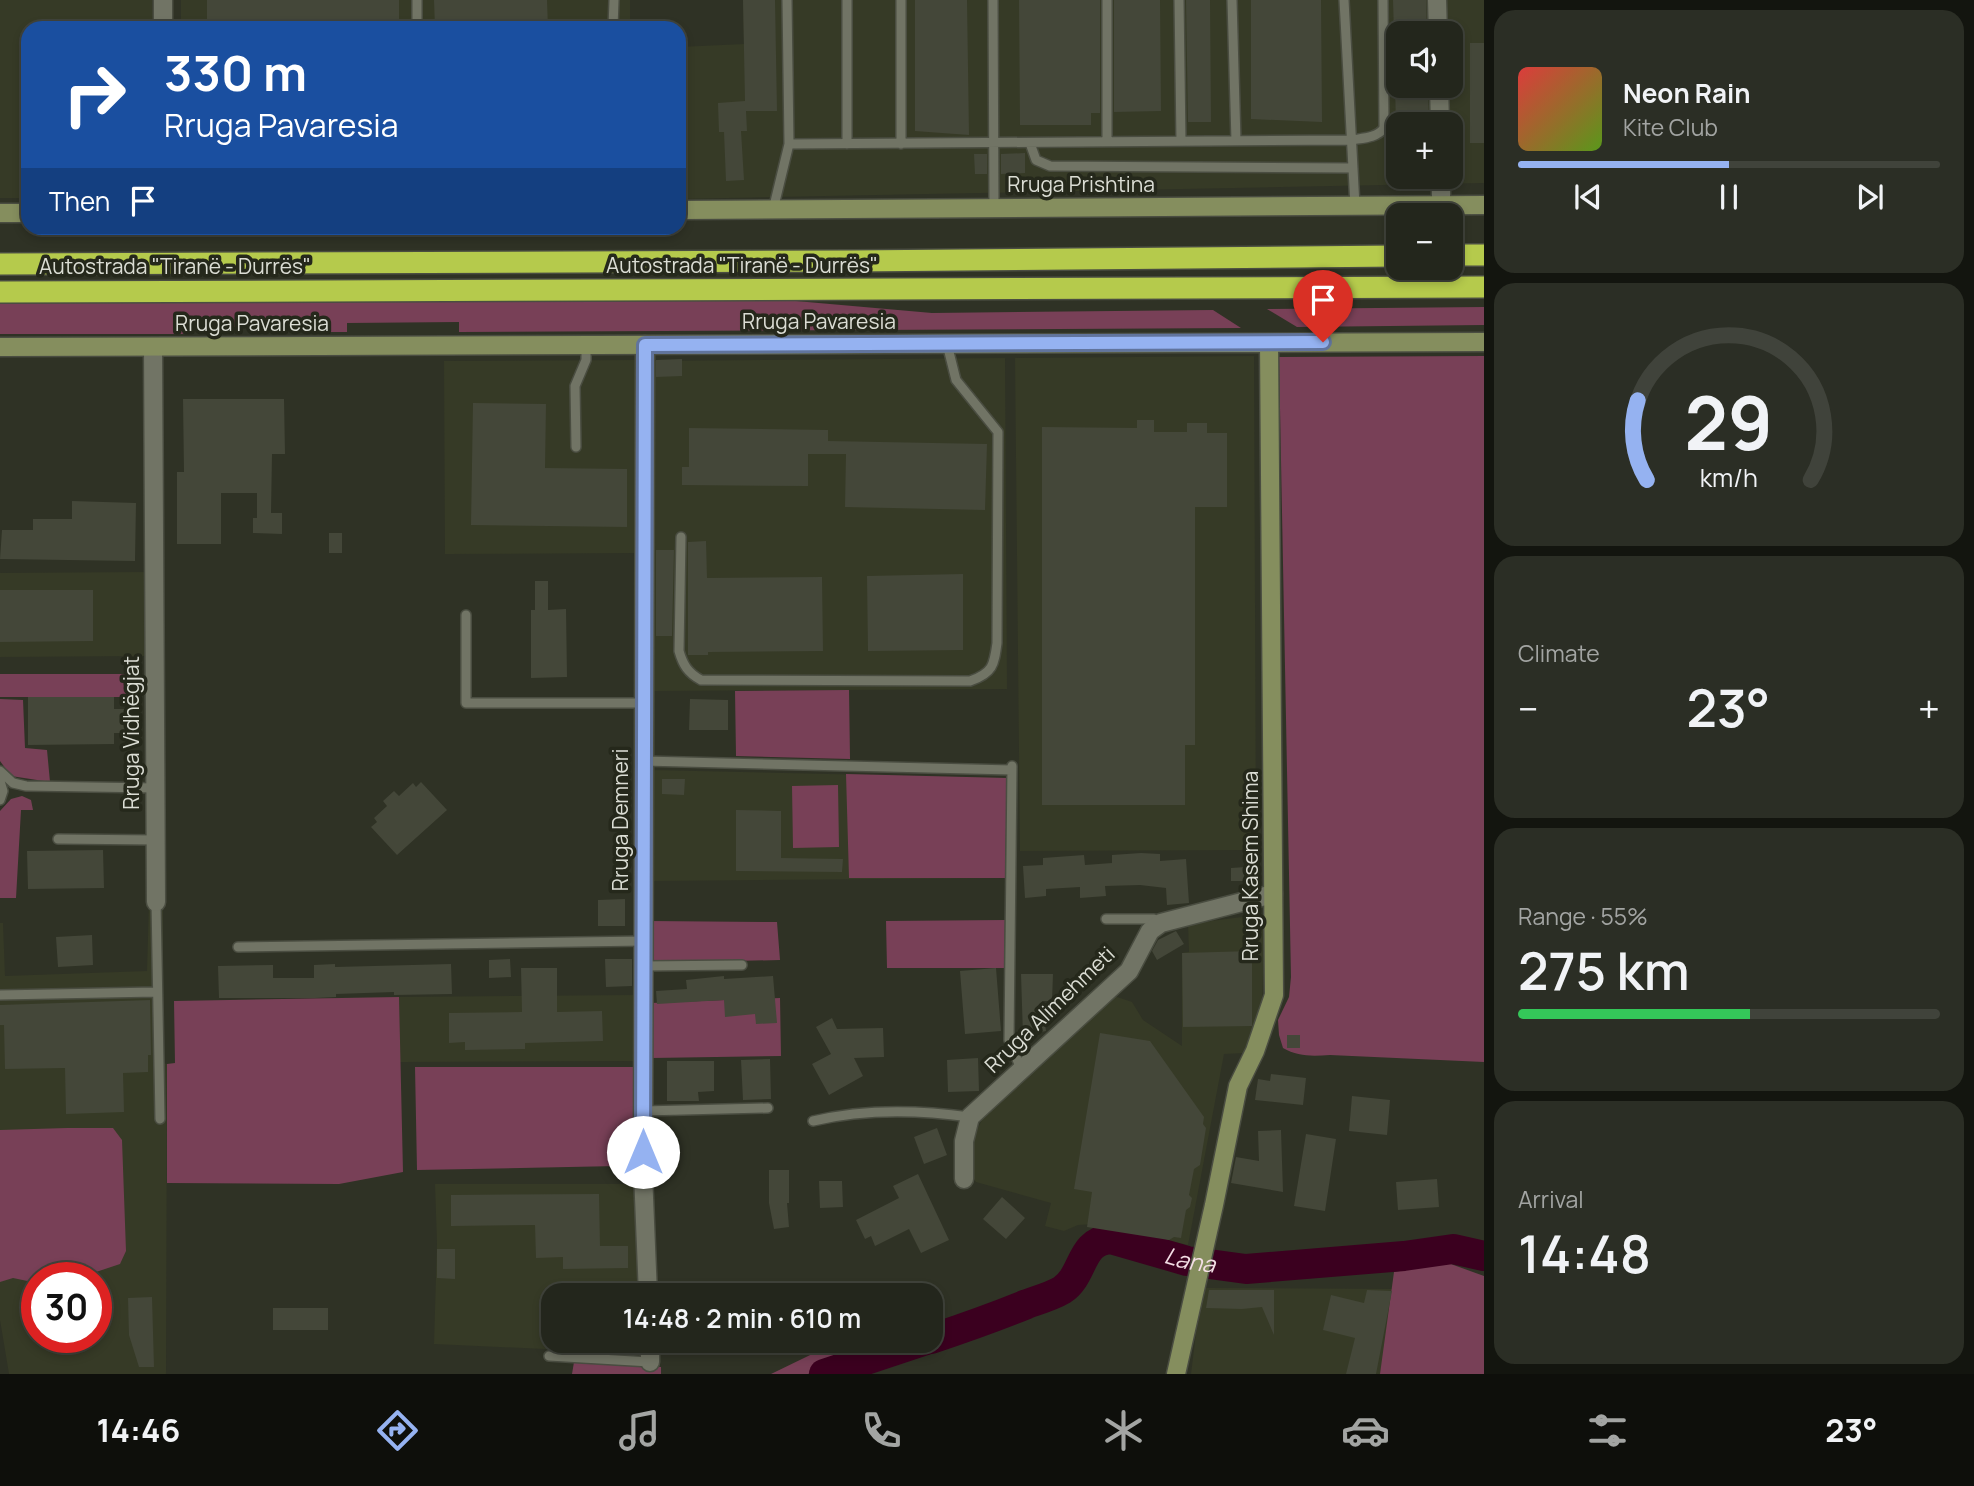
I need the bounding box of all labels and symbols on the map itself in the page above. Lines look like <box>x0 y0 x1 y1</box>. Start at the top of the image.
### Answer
street label: Rruga Prishtina <box>1007 170 1155 198</box>
street label: Autostrada "Tiranë - Durrës" <box>606 251 878 279</box>
street label: Autostrada "Tiranë - Durrës" <box>39 252 311 280</box>
pin <box>1293 270 1353 342</box>
street label: Rruga Pavaresia <box>742 307 896 335</box>
street label: Rruga Pavaresia <box>175 309 329 337</box>
street label: Rruga Vidhëgjat <box>117 656 145 810</box>
street label: Rruga Demneri <box>606 749 634 891</box>
street label: Rruga Kasem Shima <box>1236 771 1264 961</box>
street label: Rruga Alimehmeti <box>978 940 1120 1079</box>
position arrow <box>606 1115 680 1189</box>
water label: Lana <box>1161 1238 1219 1280</box>
speed limit sign: 30 <box>21 1262 112 1353</box>

